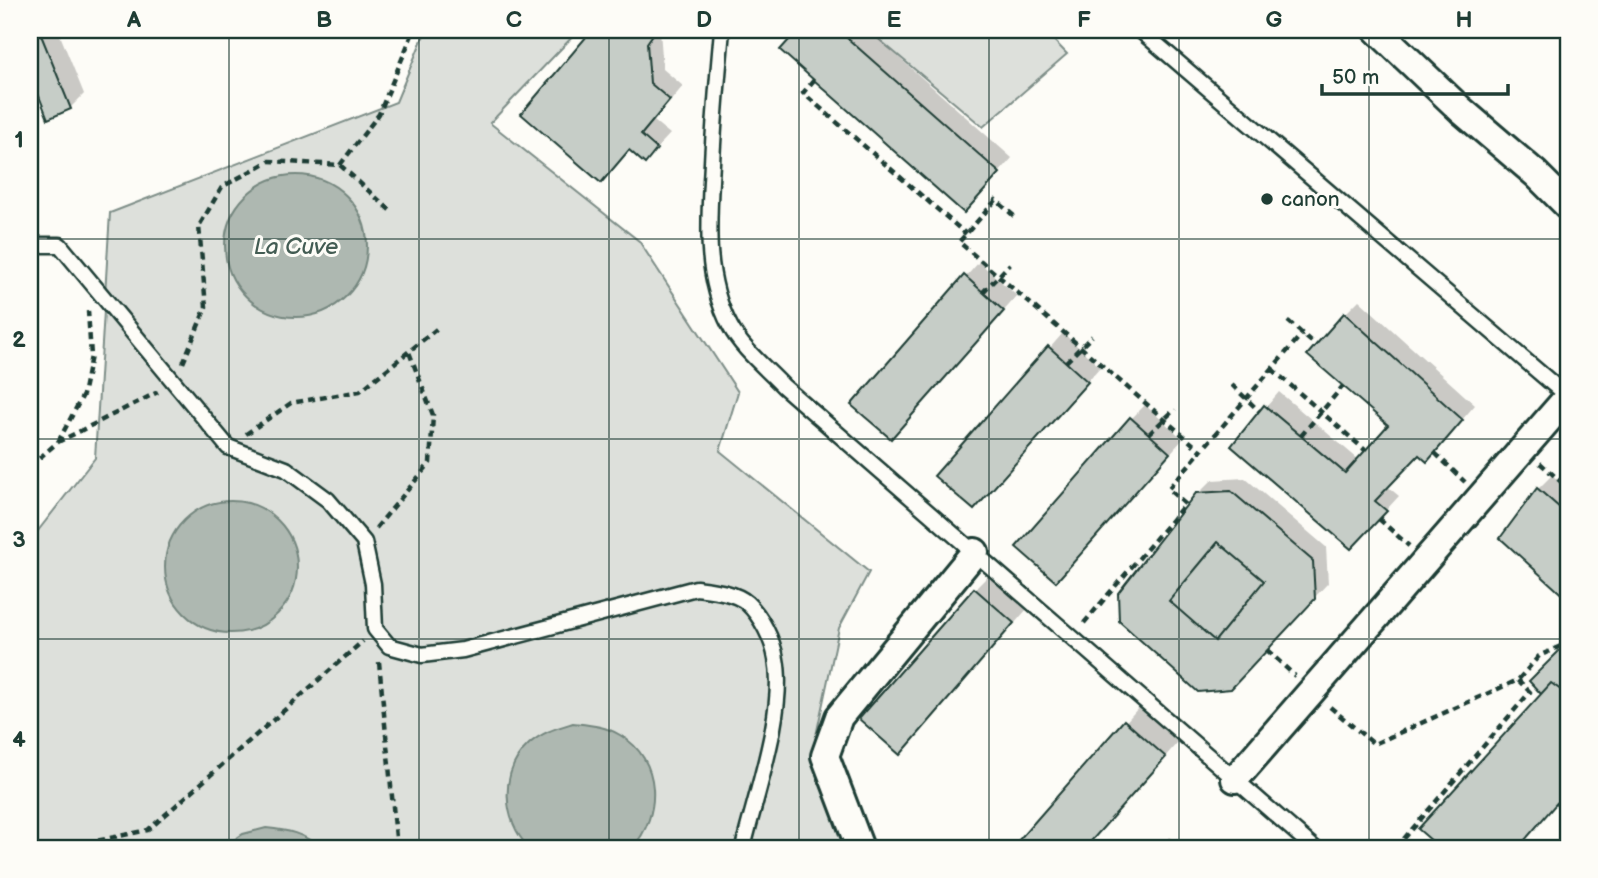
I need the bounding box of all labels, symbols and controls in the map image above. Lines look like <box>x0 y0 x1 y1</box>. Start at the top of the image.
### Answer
text: A <box>126 6 142 34</box>
text: B <box>316 6 332 34</box>
text: C <box>506 6 522 34</box>
text: D <box>696 6 712 34</box>
text: E <box>887 6 902 34</box>
text: F <box>1077 6 1091 34</box>
text: G <box>1266 6 1283 34</box>
text: H <box>1455 6 1473 34</box>
scale bar <box>1322 52 1507 96</box>
text: 50 m <box>1332 65 1379 90</box>
text: 1 <box>14 126 24 154</box>
place label: canon <box>1281 187 1340 212</box>
marker: canon <box>1259 191 1275 207</box>
water label: La Cuve <box>254 233 338 261</box>
text: 2 <box>12 326 26 354</box>
text: 3 <box>12 526 26 554</box>
text: 4 <box>12 726 26 754</box>

